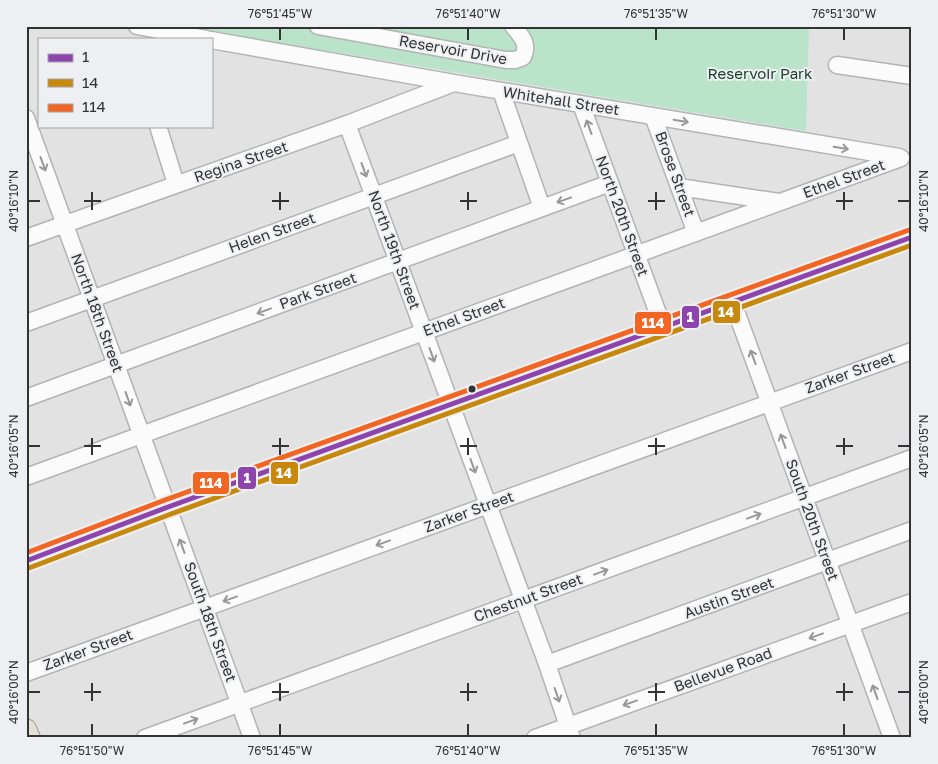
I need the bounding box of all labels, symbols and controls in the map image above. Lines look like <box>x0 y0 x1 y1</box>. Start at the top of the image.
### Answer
text: 76°51'45"W <box>248 6 313 21</box>
text: 76°51'40"W <box>436 6 501 21</box>
text: 76°51'35"W <box>624 6 689 21</box>
text: 76°51'30"W <box>812 6 877 21</box>
street label: Reservoir Drive <box>398 31 509 67</box>
legend <box>38 38 212 128</box>
text: 1 <box>82 47 89 65</box>
park label: Reservoir Park <box>708 64 813 82</box>
text: 14 <box>82 73 98 91</box>
street label: Whitehall Street <box>502 82 621 118</box>
text: 114 <box>82 97 106 115</box>
one-way arrow <box>672 116 688 126</box>
one-way arrow <box>584 120 593 135</box>
street label: Brose Street <box>652 128 700 219</box>
street label: Regina Street <box>191 137 290 185</box>
one-way arrow <box>832 143 848 153</box>
street label: North 20th Street <box>593 153 653 278</box>
street label: Ethel Street <box>800 155 887 201</box>
one-way arrow <box>39 156 48 171</box>
one-way arrow <box>360 162 369 177</box>
text: 40°16'10"N <box>6 170 21 232</box>
text: 40°16'10"N <box>916 170 931 232</box>
street label: North 19th Street <box>365 188 425 312</box>
one-way arrow <box>557 196 573 205</box>
street label: Helen Street <box>226 208 317 256</box>
street label: North 18th Street <box>68 251 128 375</box>
street label: Park Street <box>277 268 359 312</box>
street label: Ethel Street <box>420 293 507 339</box>
line badge: 14 <box>712 300 741 324</box>
text: 14 <box>718 303 734 320</box>
line badge: 1 <box>681 305 700 329</box>
one-way arrow <box>257 307 272 316</box>
text: 1 <box>686 308 694 325</box>
line badge: 114 <box>634 311 672 335</box>
text: 114 <box>641 314 665 331</box>
one-way arrow <box>428 347 438 362</box>
street label: Zarker Street <box>802 347 897 397</box>
one-way arrow <box>748 349 757 365</box>
unlabelled marker <box>467 384 477 394</box>
one-way arrow <box>124 391 133 406</box>
text: 40°16'05"N <box>6 414 21 478</box>
text: 40°16'05"N <box>916 414 931 478</box>
one-way arrow <box>778 434 787 449</box>
street label: South 20th Street <box>783 456 843 583</box>
one-way arrow <box>469 458 478 474</box>
line badge: 14 <box>270 461 299 485</box>
text: 14 <box>276 464 292 481</box>
line badge: 1 <box>237 466 257 490</box>
text: 1 <box>243 469 251 486</box>
line badge: 114 <box>192 471 230 495</box>
text: 114 <box>199 474 223 491</box>
street label: Zarker Street <box>421 486 516 536</box>
one-way arrow <box>745 511 761 520</box>
one-way arrow <box>177 539 186 554</box>
one-way arrow <box>376 539 391 548</box>
street label: South 18th Street <box>181 559 241 684</box>
one-way arrow <box>593 567 608 576</box>
street label: Chestnut Street <box>471 569 585 625</box>
street label: Austin Street <box>681 572 776 622</box>
one-way arrow <box>223 595 239 604</box>
street label: Zarker Street <box>40 624 135 674</box>
one-way arrow <box>809 632 825 641</box>
street label: Bellevue Road <box>671 643 774 695</box>
text: 40°16'00"N <box>6 660 21 724</box>
text: 40°16'00"N <box>916 660 931 724</box>
one-way arrow <box>870 685 879 700</box>
one-way arrow <box>553 687 562 703</box>
one-way arrow <box>623 699 639 708</box>
one-way arrow <box>183 716 198 725</box>
text: 76°51'50"W <box>60 743 125 758</box>
text: 76°51'45"W <box>248 743 313 758</box>
text: 76°51'40"W <box>436 743 501 758</box>
text: 76°51'35"W <box>624 743 689 758</box>
text: 76°51'30"W <box>812 743 877 758</box>

